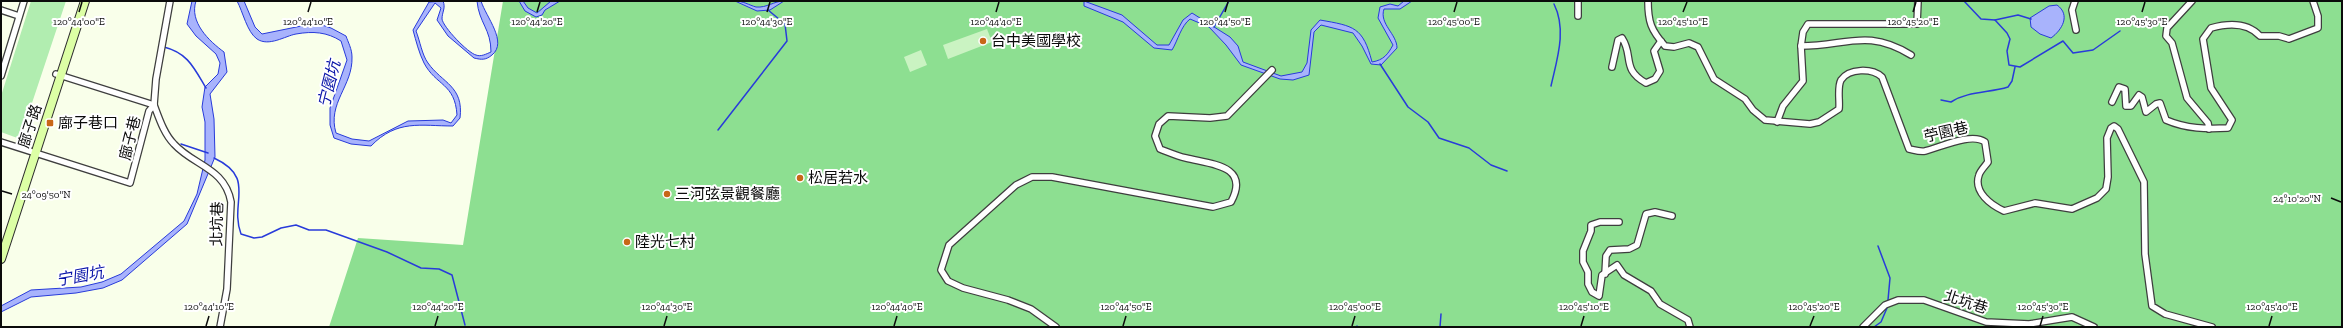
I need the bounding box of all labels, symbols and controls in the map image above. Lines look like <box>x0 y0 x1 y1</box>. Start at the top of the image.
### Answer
text: 120°44'00"E <box>53 16 105 28</box>
text: 120°44'10"E <box>283 16 333 28</box>
text: 120°44'20"E <box>511 16 563 28</box>
text: 120°44'30"E <box>741 16 793 28</box>
text: 120°44'40"E <box>970 16 1022 28</box>
text: 120°44'50"E <box>1199 16 1251 28</box>
text: 120°45'00"E <box>1428 16 1480 28</box>
text: 120°45'10"E <box>1658 16 1708 28</box>
text: 120°45'20"E <box>1887 16 1939 28</box>
text: 120°45'30"E <box>2117 16 2168 28</box>
place label: 台中美國學校 <box>991 32 1081 50</box>
marker: 台中美國學校 <box>978 36 988 46</box>
water label: 宁園坑 <box>314 56 345 110</box>
street label: 廍子路 <box>14 102 46 150</box>
place label: 廍子巷口 <box>58 114 118 132</box>
street label: 廍子巷 <box>116 114 144 162</box>
marker: 廍子巷口 <box>45 118 55 128</box>
street label: 苧園巷 <box>1922 118 1970 146</box>
place label: 松居若水 <box>808 169 868 187</box>
marker: 松居若水 <box>795 173 805 183</box>
place label: 三河弦景觀餐廳 <box>675 185 780 203</box>
text: 24°09'50"N <box>21 189 71 201</box>
marker: 三河弦景觀餐廳 <box>662 189 672 199</box>
text: 24°10'20"N <box>2273 193 2322 205</box>
street label: 北坑巷 <box>208 201 226 247</box>
place label: 陸光七村 <box>635 233 695 251</box>
marker: 陸光七村 <box>622 237 632 247</box>
water label: 宁園坑 <box>55 262 107 290</box>
street label: 北坑巷 <box>1942 286 1990 318</box>
text: 120°44'10"E <box>184 301 234 313</box>
text: 120°44'20"E <box>412 301 464 313</box>
text: 120°44'30"E <box>641 301 693 313</box>
text: 120°44'40"E <box>871 301 923 313</box>
text: 120°44'50"E <box>1100 301 1152 313</box>
text: 120°45'00"E <box>1329 301 1381 313</box>
text: 120°45'10"E <box>1559 301 1609 313</box>
text: 120°45'20"E <box>1788 301 1840 313</box>
text: 120°45'30"E <box>2018 301 2069 313</box>
text: 120°45'40"E <box>2246 301 2298 313</box>

